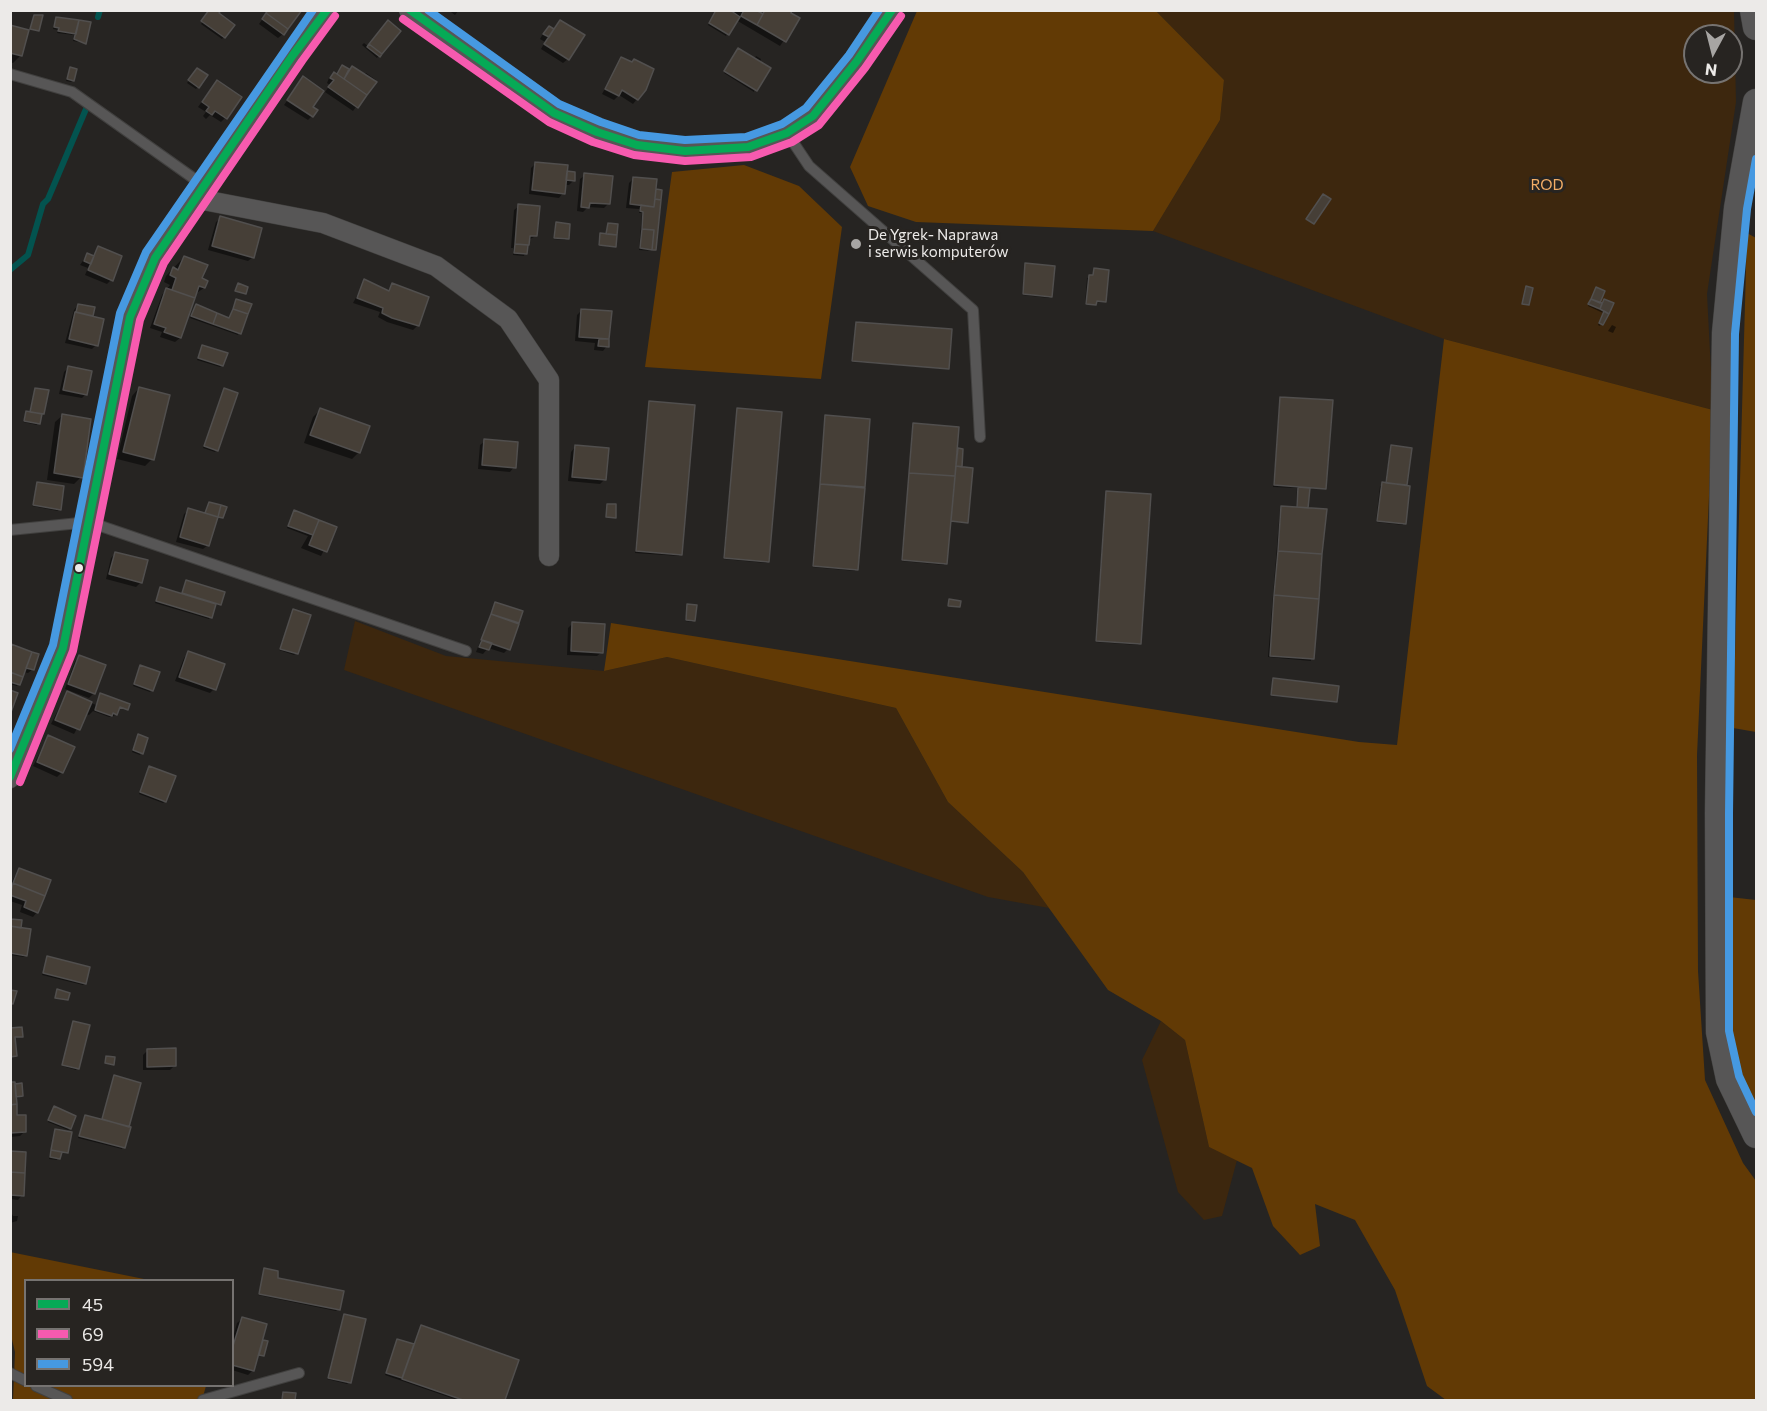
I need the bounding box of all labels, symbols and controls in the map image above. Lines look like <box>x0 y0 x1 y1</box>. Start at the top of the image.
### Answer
north arrow <box>1683 24 1743 84</box>
text: N <box>1704 60 1718 81</box>
park label: ROD <box>1530 176 1564 194</box>
place label: De Ygrek- Naprawa i serwis komputerów <box>868 226 1008 261</box>
marker: De Ygrek- Naprawa i serwis komputerów <box>849 237 863 251</box>
unlabelled marker <box>73 562 85 574</box>
legend <box>24 1279 234 1387</box>
text: 45 <box>82 1293 103 1315</box>
text: 69 <box>82 1323 104 1345</box>
text: 594 <box>82 1353 114 1375</box>

